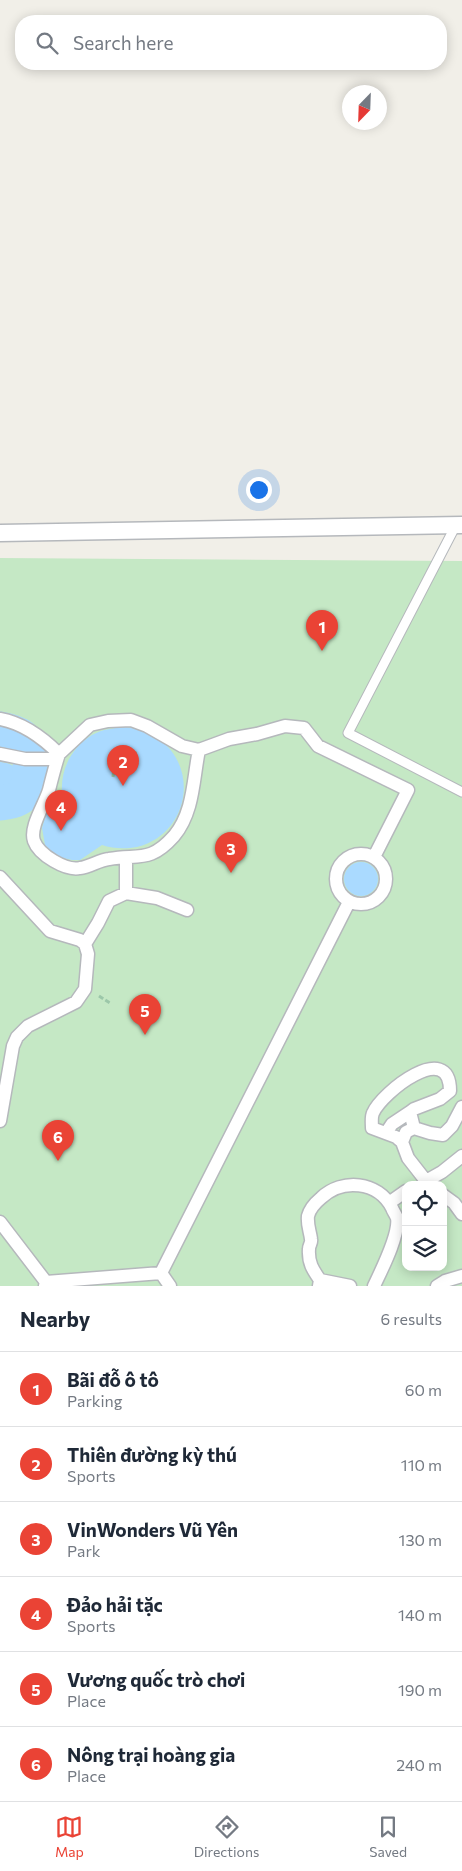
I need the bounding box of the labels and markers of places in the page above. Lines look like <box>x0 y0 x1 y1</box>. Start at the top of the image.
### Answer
pin: 1 <box>306 610 338 651</box>
pin: 2 <box>107 745 139 786</box>
pin: 4 <box>45 790 77 831</box>
pin: 3 <box>215 832 247 873</box>
pin: 5 <box>129 994 161 1035</box>
pin: 6 <box>42 1120 74 1161</box>

